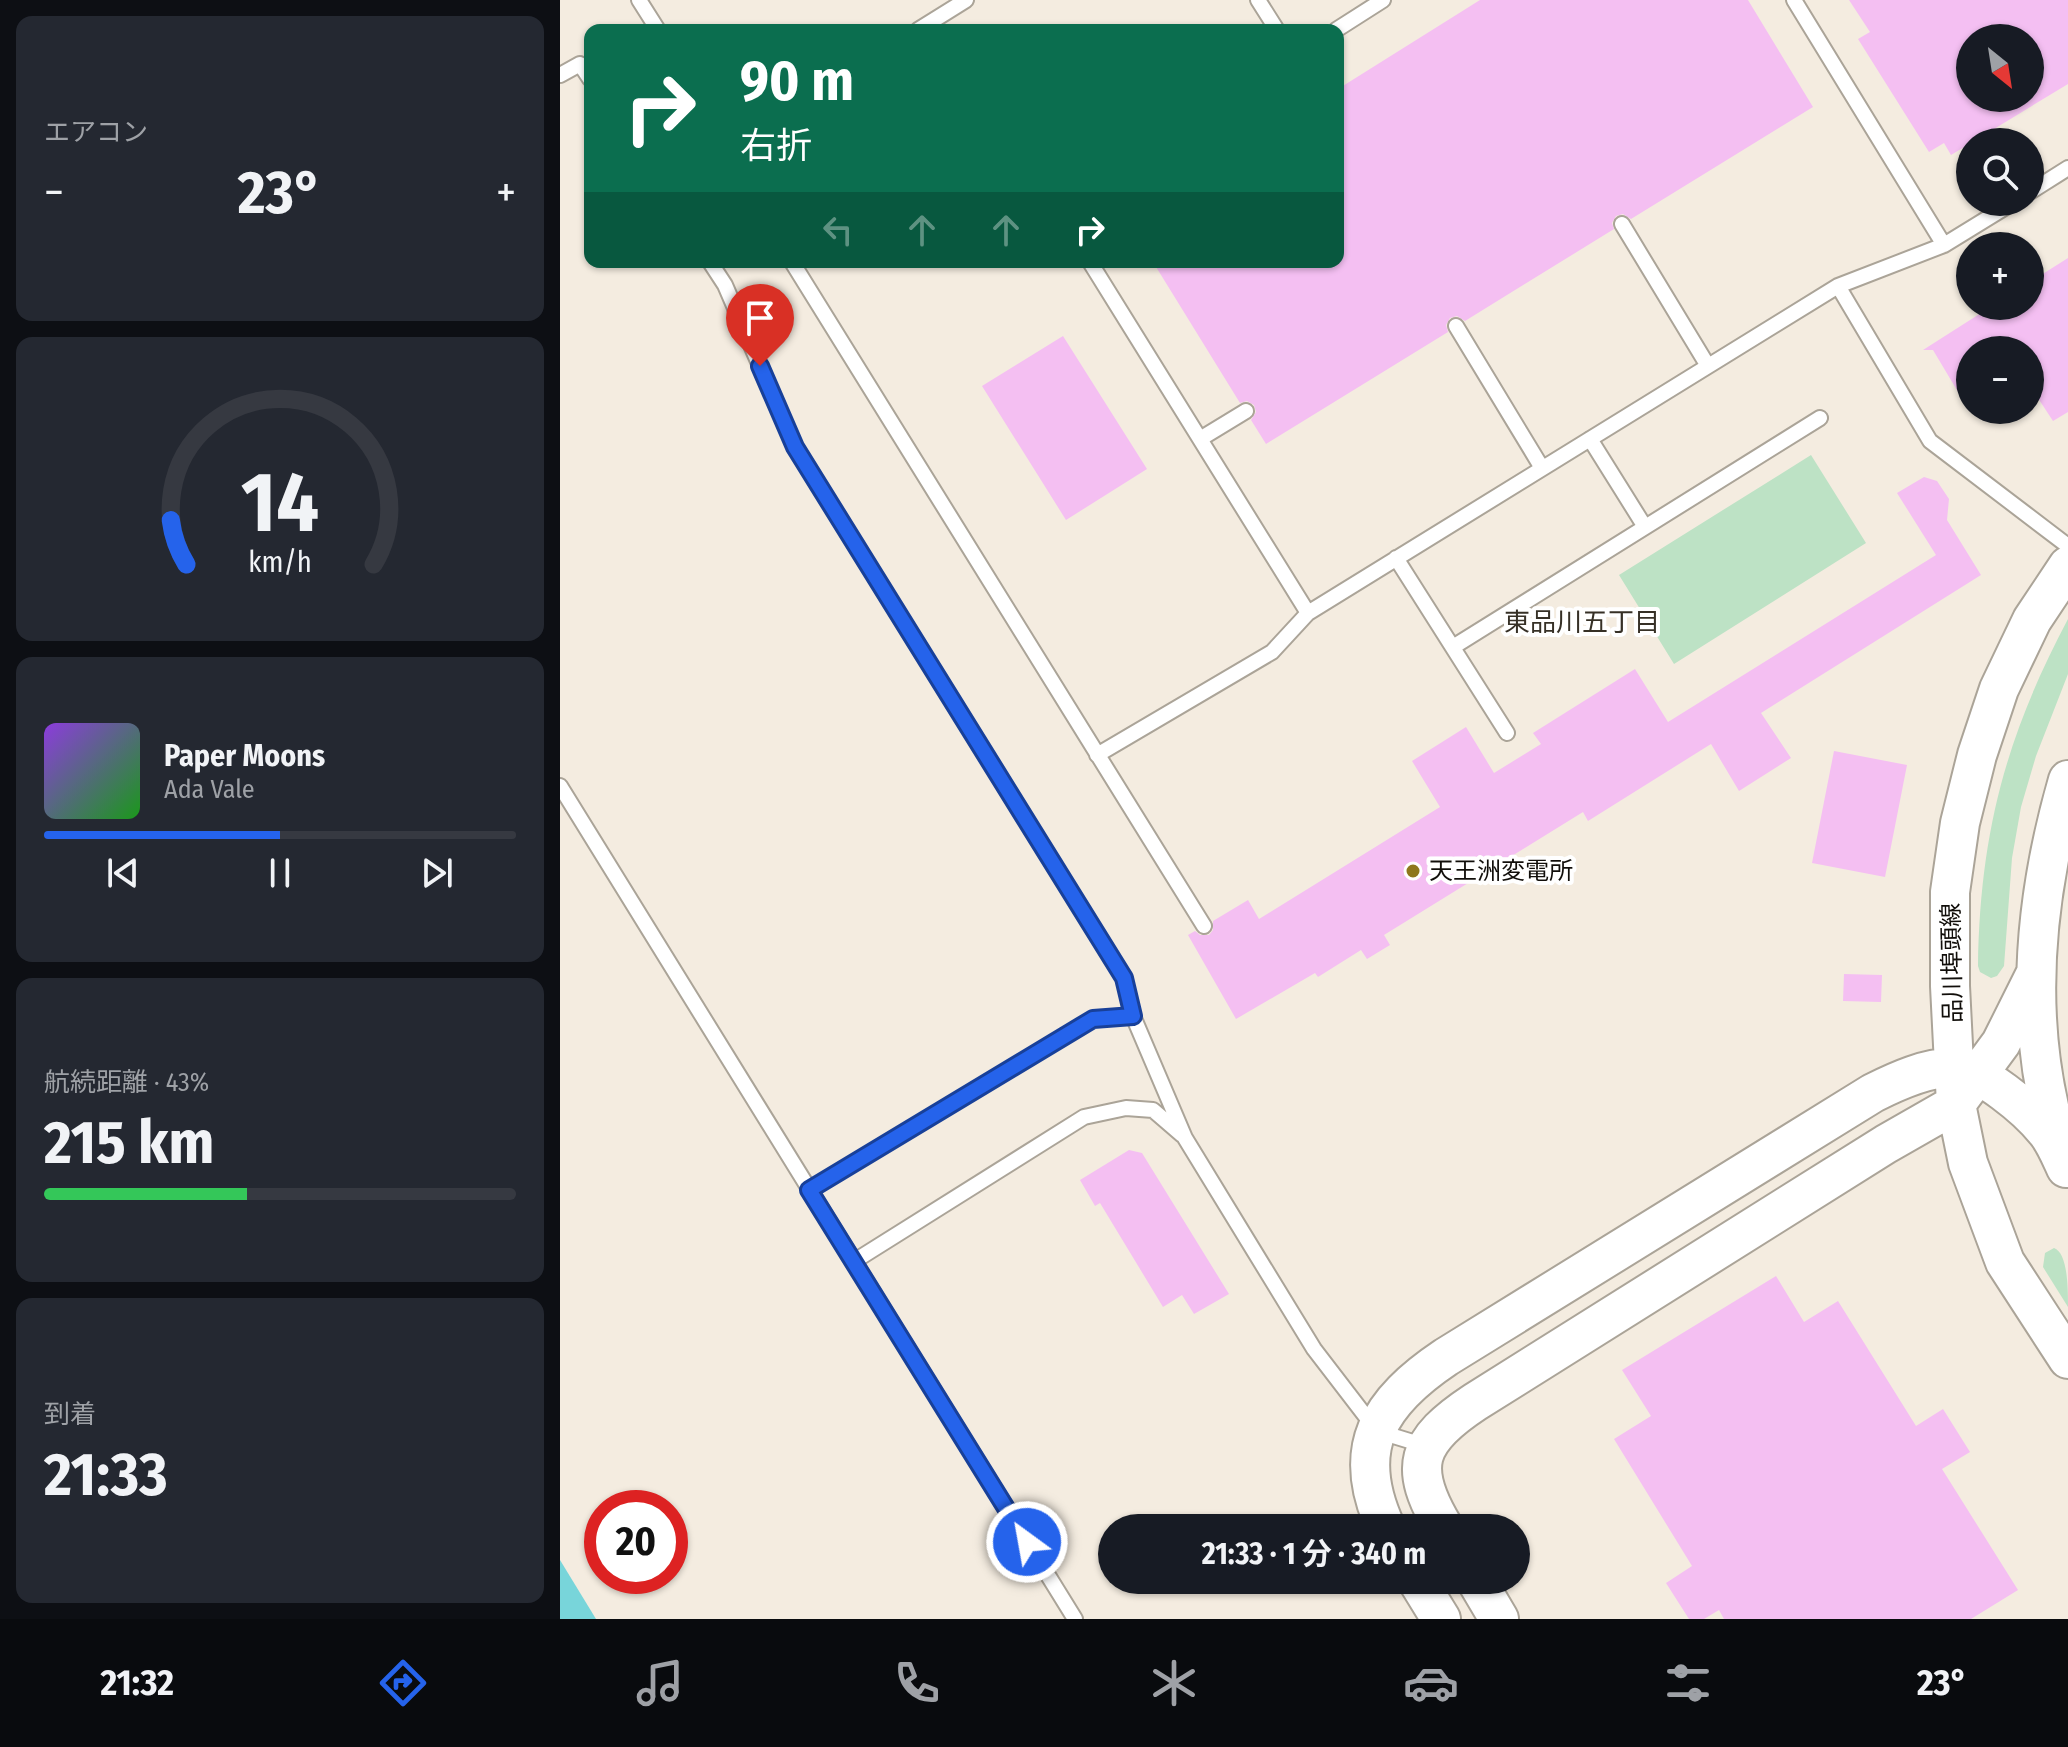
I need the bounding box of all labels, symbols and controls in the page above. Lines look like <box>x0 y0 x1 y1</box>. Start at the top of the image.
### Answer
north arrow <box>1956 24 2044 112</box>
map controls <box>1956 24 2044 424</box>
text: 90 m <box>740 48 854 115</box>
icon: right <box>608 56 712 160</box>
text: エアコン <box>44 117 148 148</box>
text: 右折 <box>740 124 812 168</box>
button: search <box>1956 128 2044 216</box>
text: 23° <box>238 157 322 229</box>
text: − <box>44 166 64 219</box>
text: + <box>496 166 516 219</box>
icon: left <box>816 208 860 252</box>
icon: ahead <box>900 208 944 252</box>
icon: ahead <box>984 208 1028 252</box>
icon: right <box>1068 208 1112 252</box>
button: + <box>1956 232 2044 320</box>
pin <box>726 284 794 366</box>
icon: arrive <box>738 296 782 340</box>
button: − <box>1956 336 2044 424</box>
text: 14 <box>241 452 319 552</box>
text: km/h <box>248 545 312 580</box>
district label: 東品川五丁目 <box>1504 607 1660 638</box>
text: Paper Moons <box>164 738 325 774</box>
text: Ada Vale <box>164 774 255 805</box>
icon: previous <box>101 851 145 895</box>
icon: pause <box>258 851 302 895</box>
icon: next <box>415 851 459 895</box>
place label: 天王洲変電所 <box>1429 857 1573 885</box>
marker: 天王洲変電所 <box>1404 862 1422 880</box>
street label: 品川埠頭線 <box>1937 903 1967 1023</box>
text: 航続距離 · 43% <box>44 1067 209 1098</box>
text: 215 km <box>44 1107 214 1179</box>
text: 到着 <box>44 1399 96 1430</box>
text: 21:33 <box>44 1439 168 1511</box>
speed limit sign: 20 <box>584 1490 688 1594</box>
position arrow <box>985 1500 1069 1584</box>
text: 21:33 · 1 分 · 340 m <box>1202 1536 1426 1572</box>
icon: directions <box>375 1655 431 1711</box>
icon: music <box>632 1655 688 1711</box>
icon: phone <box>889 1655 945 1711</box>
icon: climate <box>1146 1655 1202 1711</box>
icon: car <box>1403 1655 1459 1711</box>
icon: filters <box>1660 1655 1716 1711</box>
text: 21:32 <box>100 1661 174 1705</box>
text: 23° <box>1917 1661 1967 1705</box>

